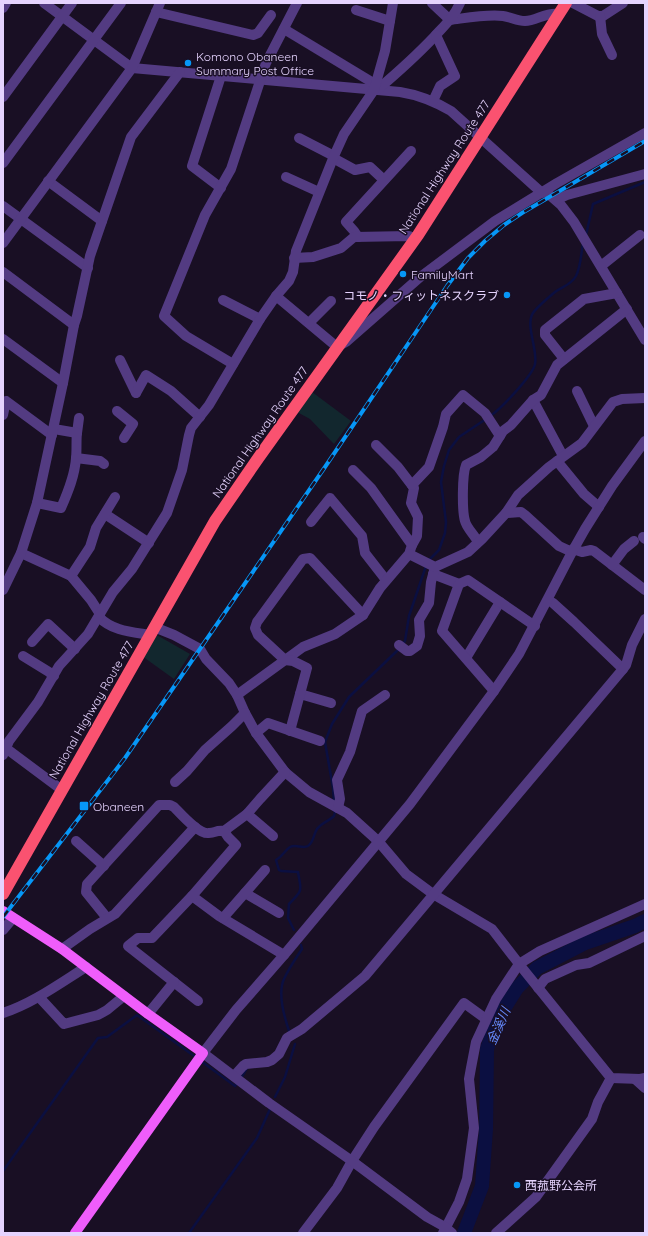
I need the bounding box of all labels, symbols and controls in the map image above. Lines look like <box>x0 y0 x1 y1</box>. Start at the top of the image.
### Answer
place label: Komono Obaneen Summary Post Office <box>196 49 314 78</box>
marker: Komono Obaneen Summary Post Office <box>183 58 193 68</box>
street label: National Highway Route 477 <box>395 97 493 237</box>
place label: FamilyMart <box>411 267 474 282</box>
marker: FamilyMart <box>398 269 408 279</box>
place label: コモノ・フィットネスクラブ <box>343 288 499 303</box>
marker: コモノ・フィットネスクラブ <box>502 290 512 300</box>
street label: National Highway Route 477 <box>209 364 311 500</box>
street label: National Highway Route 477 <box>45 638 137 782</box>
place label: Obaneen <box>93 799 144 814</box>
marker: Obaneen <box>78 800 90 812</box>
water label: 金溪川 <box>483 1003 514 1047</box>
place label: 西菰野公会所 <box>525 1178 597 1193</box>
marker: 西菰野公会所 <box>512 1180 522 1190</box>

